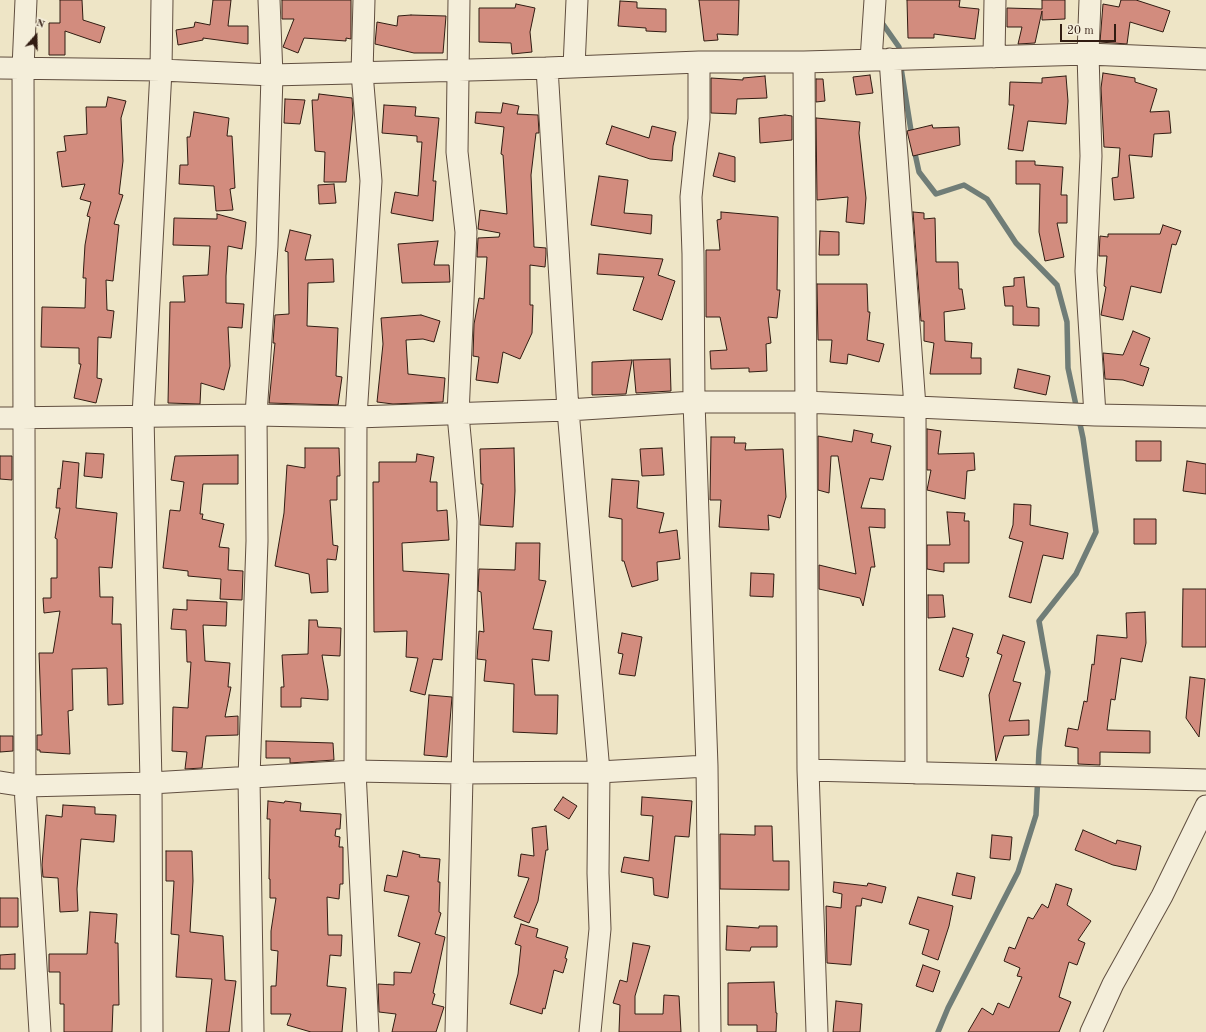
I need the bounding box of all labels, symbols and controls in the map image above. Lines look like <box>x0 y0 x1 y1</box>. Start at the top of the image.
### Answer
north arrow <box>16 16 56 56</box>
scale bar <box>1062 16 1118 42</box>
text: N <box>34 18 46 31</box>
text: 20 m <box>1067 25 1094 37</box>

